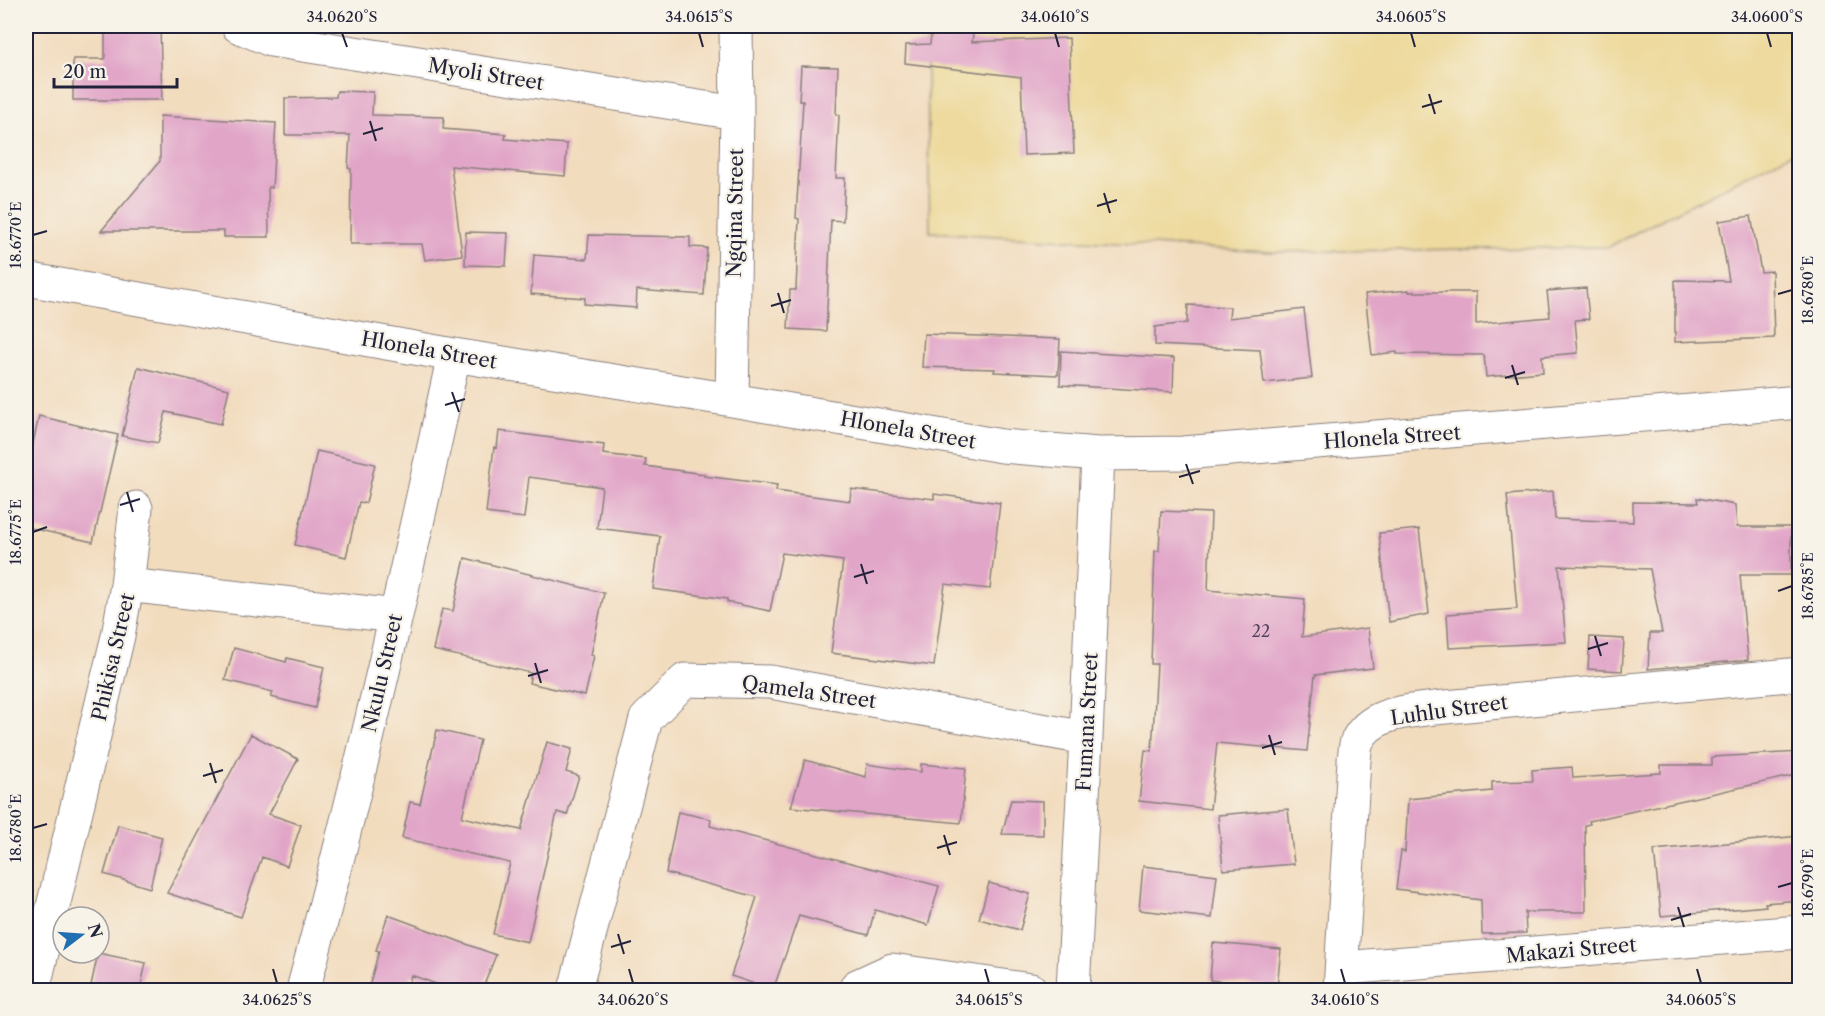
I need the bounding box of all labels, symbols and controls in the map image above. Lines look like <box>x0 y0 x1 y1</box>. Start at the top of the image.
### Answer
text: 34.0620°S <box>306 7 378 26</box>
text: 34.0615°S <box>665 7 733 26</box>
text: 34.0610°S <box>1021 7 1089 26</box>
text: 34.0605°S <box>1376 7 1446 26</box>
text: 34.0600°S <box>1731 7 1803 26</box>
scale bar <box>54 51 177 89</box>
street label: Myoli Street <box>427 53 545 95</box>
text: 20 m <box>63 61 107 83</box>
street label: Ngqina Street <box>722 148 748 278</box>
text: 18.6770°E <box>6 201 25 269</box>
text: 18.6780°E <box>1798 256 1817 324</box>
street label: Hlonela Street <box>359 326 499 374</box>
street label: Hlonela Street <box>838 406 978 454</box>
street label: Hlonela Street <box>1323 420 1461 454</box>
text: 18.6775°E <box>6 499 25 565</box>
text: 18.6785°E <box>1798 552 1817 620</box>
street label: Phikisa Street <box>87 591 139 723</box>
street label: Nkulu Street <box>357 612 407 734</box>
house number: 22 <box>1252 621 1270 641</box>
street label: Fumana Street <box>1071 652 1103 792</box>
street label: Qamela Street <box>740 671 878 713</box>
street label: Luhlu Street <box>1389 690 1509 730</box>
text: 18.6780°E <box>6 794 25 862</box>
text: 18.6790°E <box>1798 849 1817 917</box>
north arrow <box>51 905 111 965</box>
text: N <box>84 921 107 940</box>
street label: Makazi Street <box>1505 932 1637 968</box>
text: 34.0625°S <box>242 990 312 1009</box>
text: 34.0620°S <box>597 990 669 1009</box>
text: 34.0615°S <box>955 990 1023 1009</box>
text: 34.0610°S <box>1311 990 1379 1009</box>
text: 34.0605°S <box>1666 990 1736 1009</box>

